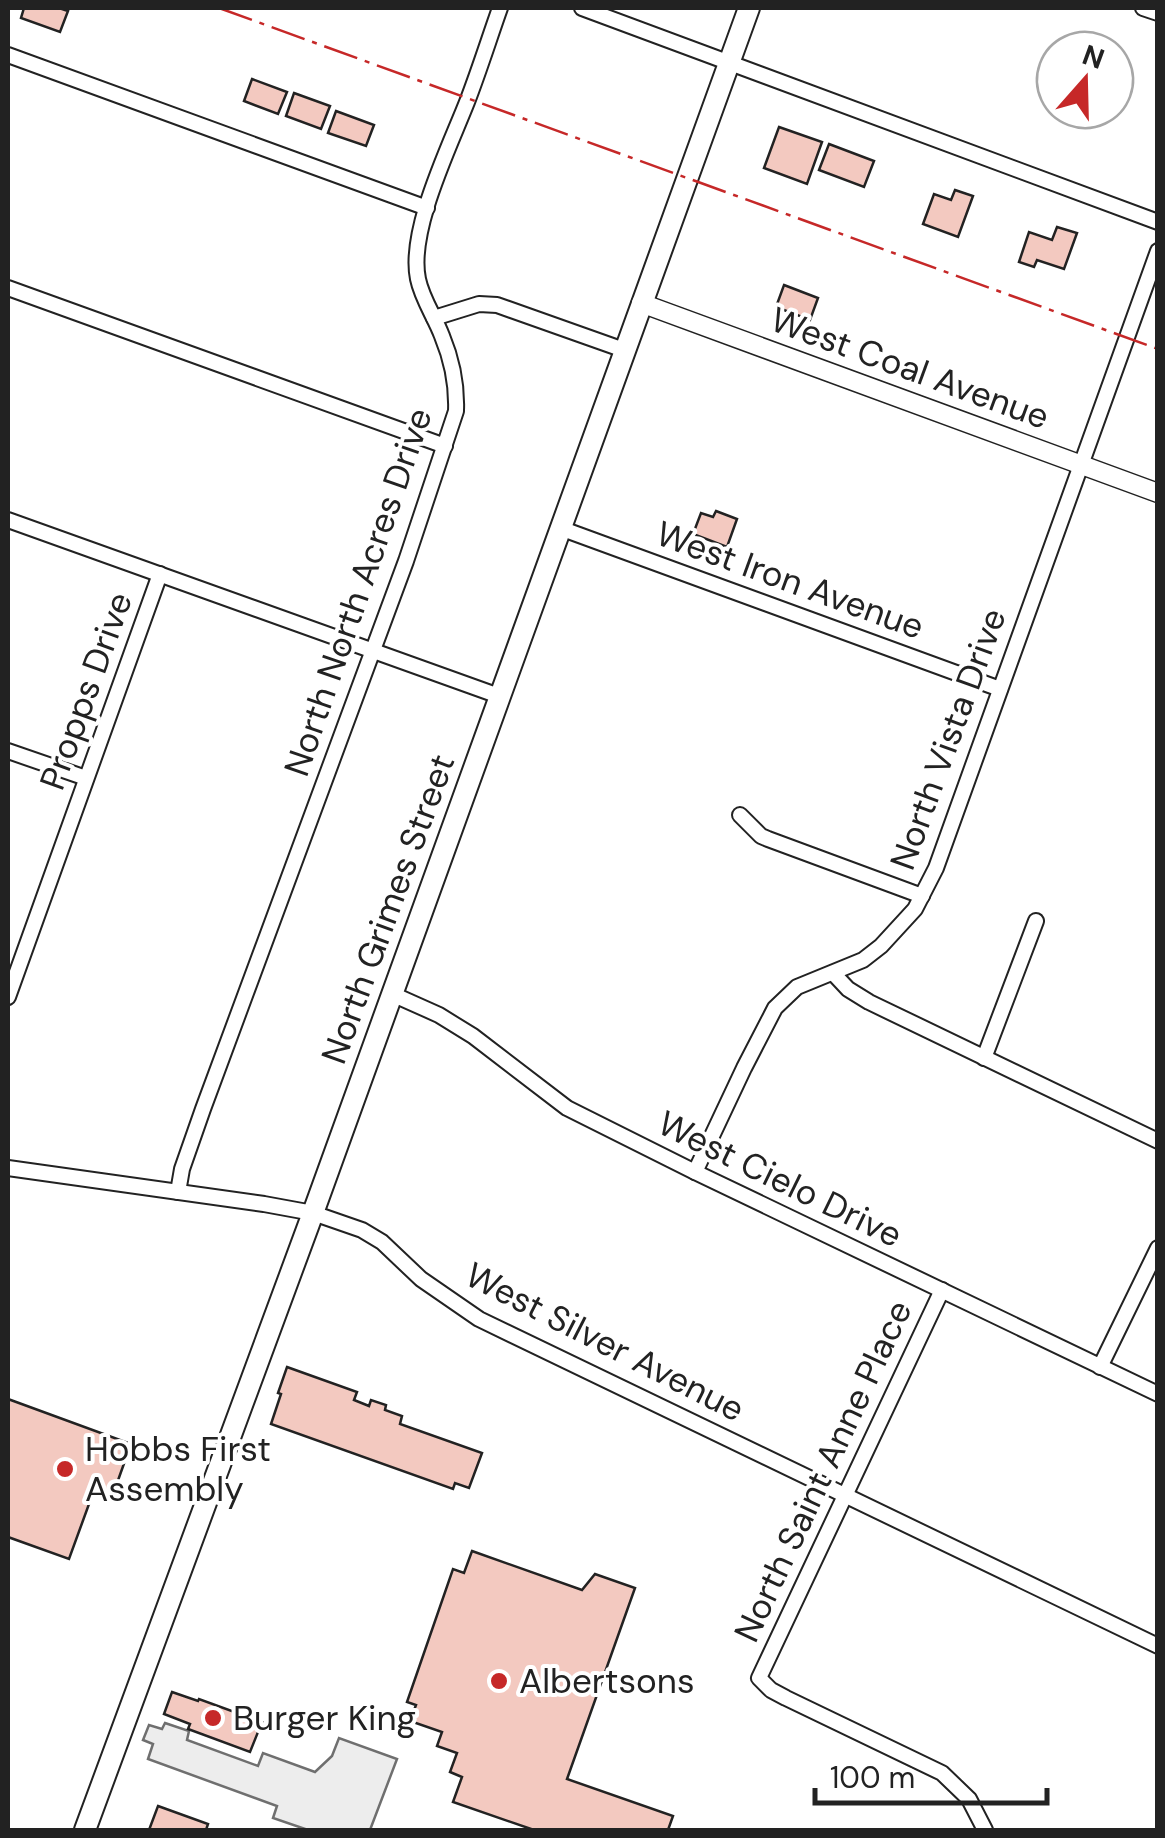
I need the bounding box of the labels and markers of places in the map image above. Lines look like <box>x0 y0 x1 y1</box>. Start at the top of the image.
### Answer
place label: Hobbs First Assembly <box>85 1426 271 1512</box>
marker: Hobbs First Assembly <box>54 1458 76 1480</box>
place label: Albertsons <box>519 1658 695 1704</box>
marker: Albertsons <box>488 1670 510 1692</box>
place label: Burger King <box>233 1695 416 1741</box>
marker: Burger King <box>202 1707 224 1729</box>

